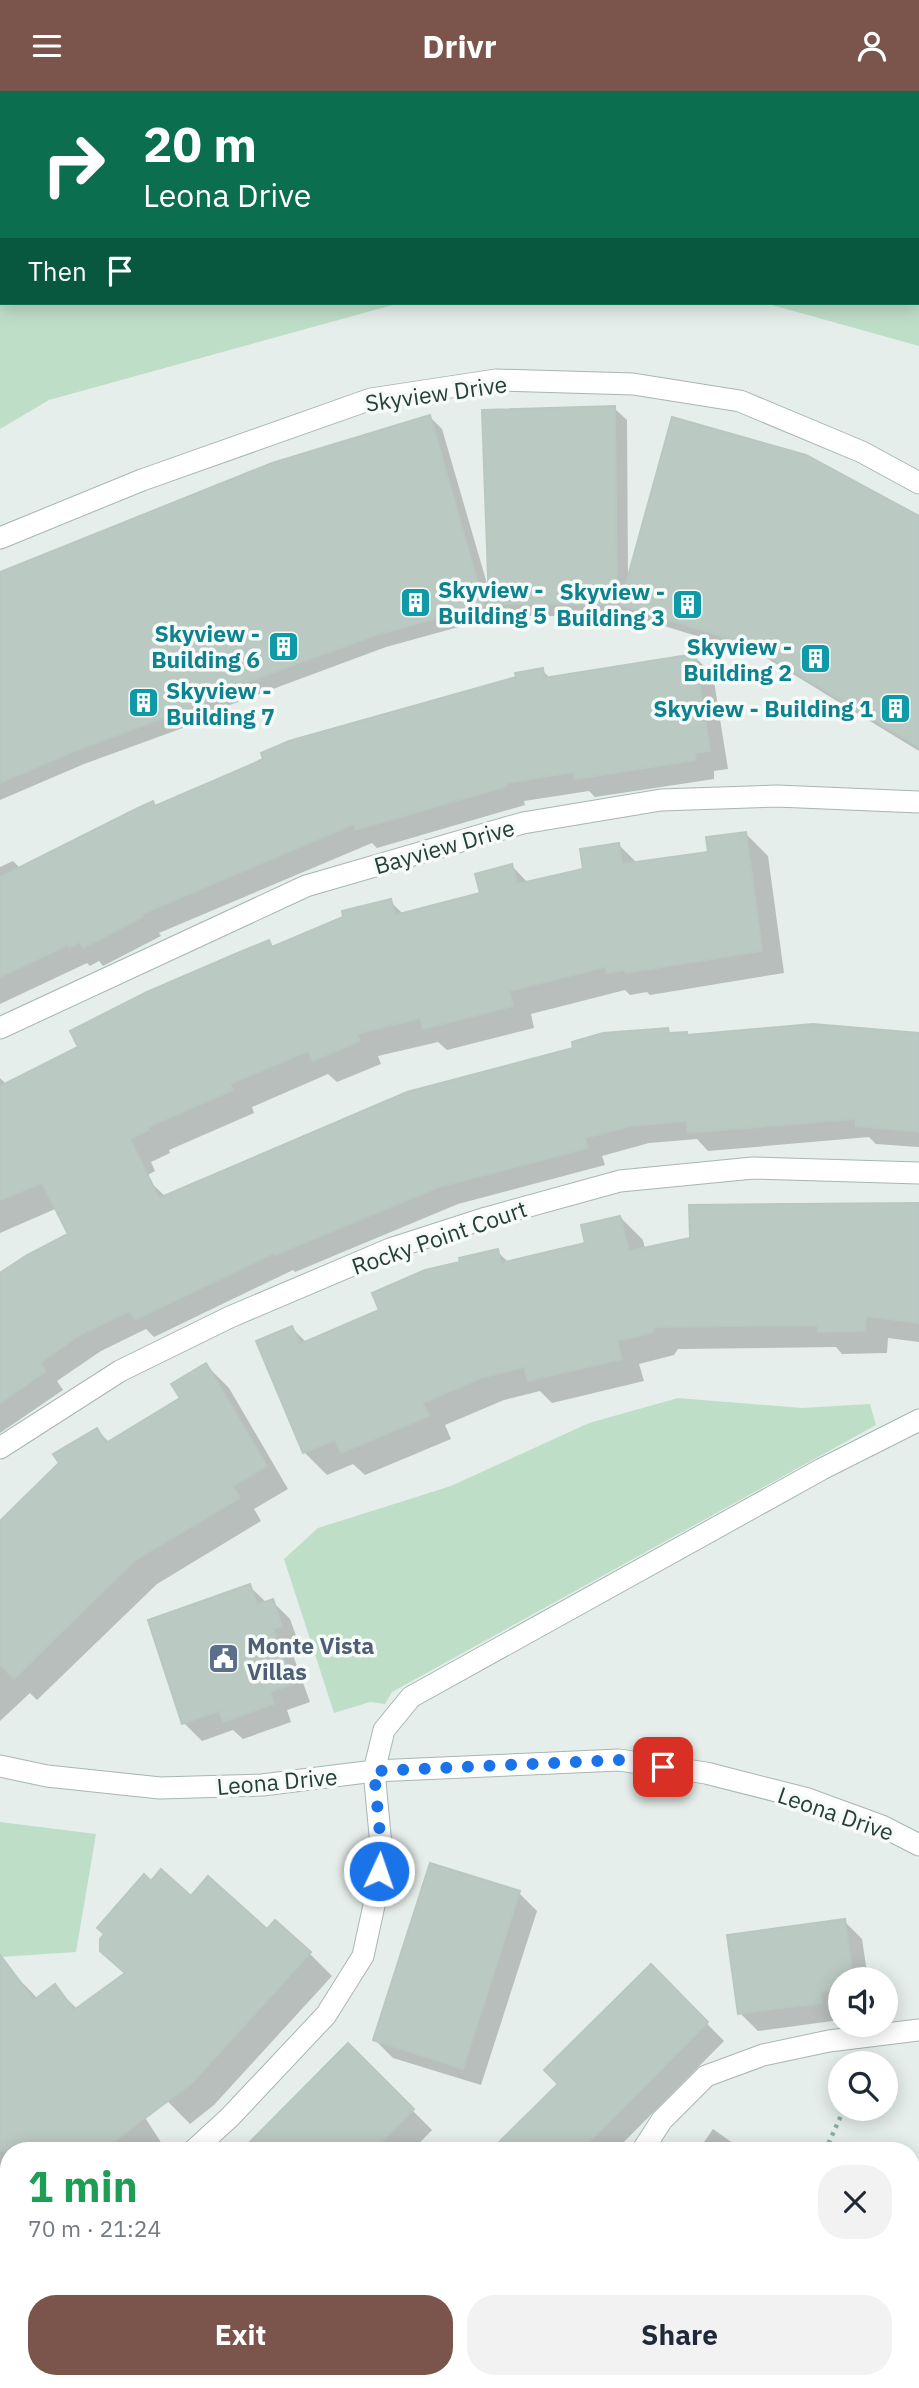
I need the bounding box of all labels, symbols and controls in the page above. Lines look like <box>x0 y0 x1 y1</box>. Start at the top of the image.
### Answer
text: Drivr <box>422 25 497 67</box>
icon: menu <box>28 27 66 65</box>
icon: person <box>853 27 891 65</box>
text: 20 m <box>143 112 257 175</box>
icon: right <box>28 119 119 210</box>
text: Leona Drive <box>143 174 311 216</box>
icon: arrive <box>101 252 139 290</box>
text: Then <box>28 254 87 288</box>
street label: Skyview Drive <box>363 368 509 418</box>
place label: Skyview - Building 5 <box>438 574 547 630</box>
place label: Skyview - Building 3 <box>556 576 665 632</box>
building icon: Skyview - Building 5 <box>398 585 432 619</box>
building icon: Skyview - Building 3 <box>671 587 705 621</box>
place label: Skyview - Building 6 <box>151 618 260 674</box>
building icon: Skyview - Building 6 <box>266 629 300 663</box>
place label: Skyview - Building 2 <box>683 631 792 687</box>
building icon: Skyview - Building 2 <box>798 642 832 676</box>
place label: Skyview - Building 7 <box>166 675 275 731</box>
building icon: Skyview - Building 7 <box>126 686 160 720</box>
building icon: Skyview - Building 1 <box>879 691 913 725</box>
place label: Skyview - Building 1 <box>653 693 873 723</box>
street label: Bayview Drive <box>370 812 518 880</box>
street label: Rocky Point Court <box>347 1193 531 1281</box>
place label: Monte Vista Villas <box>247 1630 374 1686</box>
public building icon: Monte Vista Villas <box>207 1641 241 1675</box>
pin <box>633 1737 693 1797</box>
icon: arrive <box>644 1748 682 1786</box>
street label: Leona Drive <box>215 1761 339 1801</box>
street label: Leona Drive <box>774 1779 898 1847</box>
position arrow <box>342 1834 416 1908</box>
map controls <box>828 1967 898 2121</box>
button: sound <box>828 1967 898 2037</box>
button: search <box>828 2051 898 2121</box>
text: 1 min <box>28 2159 138 2214</box>
button: close <box>818 2165 892 2239</box>
text: 70 m · 21:24 <box>28 2213 161 2243</box>
button: Exit <box>28 2295 453 2375</box>
button: Share <box>467 2295 892 2375</box>

